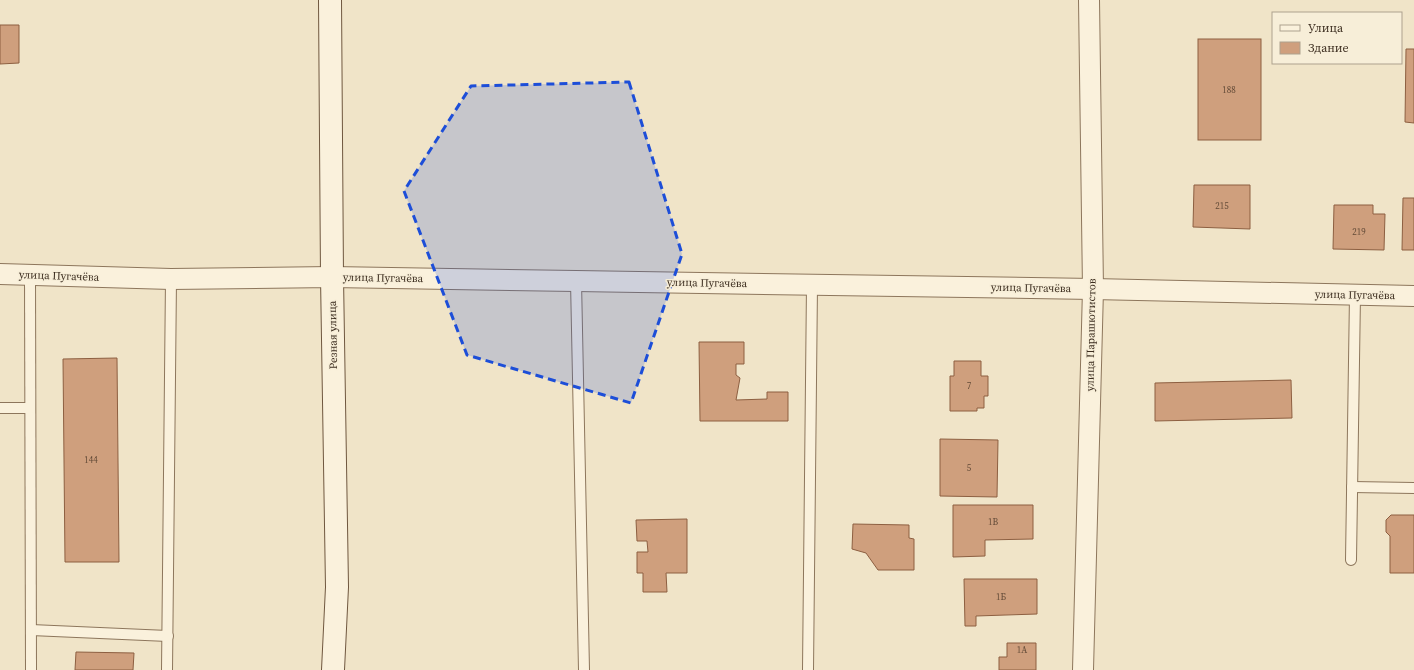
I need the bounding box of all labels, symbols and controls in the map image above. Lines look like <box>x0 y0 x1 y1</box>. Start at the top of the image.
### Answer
legend <box>1272 12 1402 64</box>
text: Улица <box>1308 20 1344 36</box>
text: Здание <box>1308 40 1349 56</box>
house number: 188 <box>1222 84 1236 96</box>
house number: 215 <box>1215 200 1229 212</box>
house number: 219 <box>1352 226 1366 238</box>
street label: улица Пугачёва <box>19 267 100 285</box>
street label: улица Пугачёва <box>343 270 424 286</box>
street label: улица Пугачёва <box>667 275 748 291</box>
street label: улица Парашютистов <box>1083 278 1099 392</box>
street label: улица Пугачёва <box>991 280 1072 296</box>
street label: улица Пугачёва <box>1315 287 1396 303</box>
street label: Резная улица <box>325 300 341 369</box>
house number: 7 <box>967 380 972 392</box>
house number: 144 <box>84 454 98 466</box>
house number: 5 <box>967 462 972 474</box>
house number: 1В <box>988 516 998 528</box>
house number: 1Б <box>996 591 1006 603</box>
house number: 1А <box>1017 644 1027 656</box>

